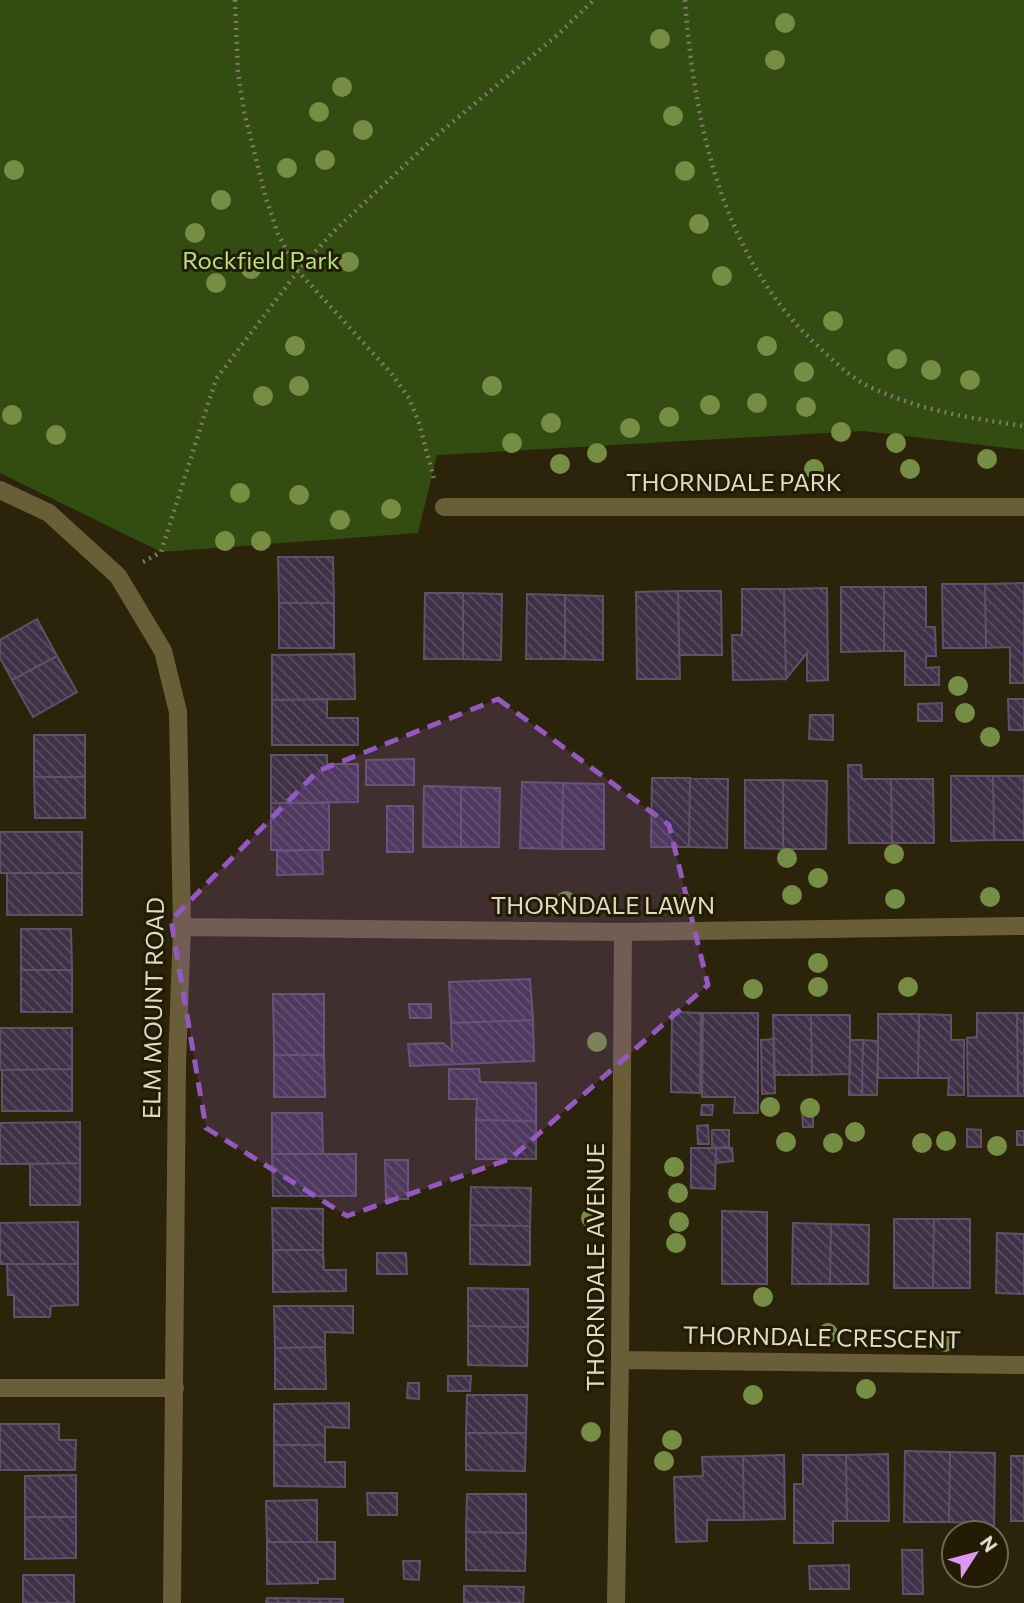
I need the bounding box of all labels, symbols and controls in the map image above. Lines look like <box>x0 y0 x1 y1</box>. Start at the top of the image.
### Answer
park label: Rockfield Park <box>182 245 340 274</box>
street label: THORNDALE PARK <box>626 467 842 496</box>
street label: THORNDALE LAWN <box>491 890 715 919</box>
street label: ELM MOUNT ROAD <box>136 897 169 1119</box>
street label: THORNDALE AVENUE <box>580 1143 609 1391</box>
street label: THORNDALE CRESCENT <box>683 1320 961 1353</box>
north arrow <box>940 1519 1010 1589</box>
text: N <box>976 1531 1003 1556</box>

